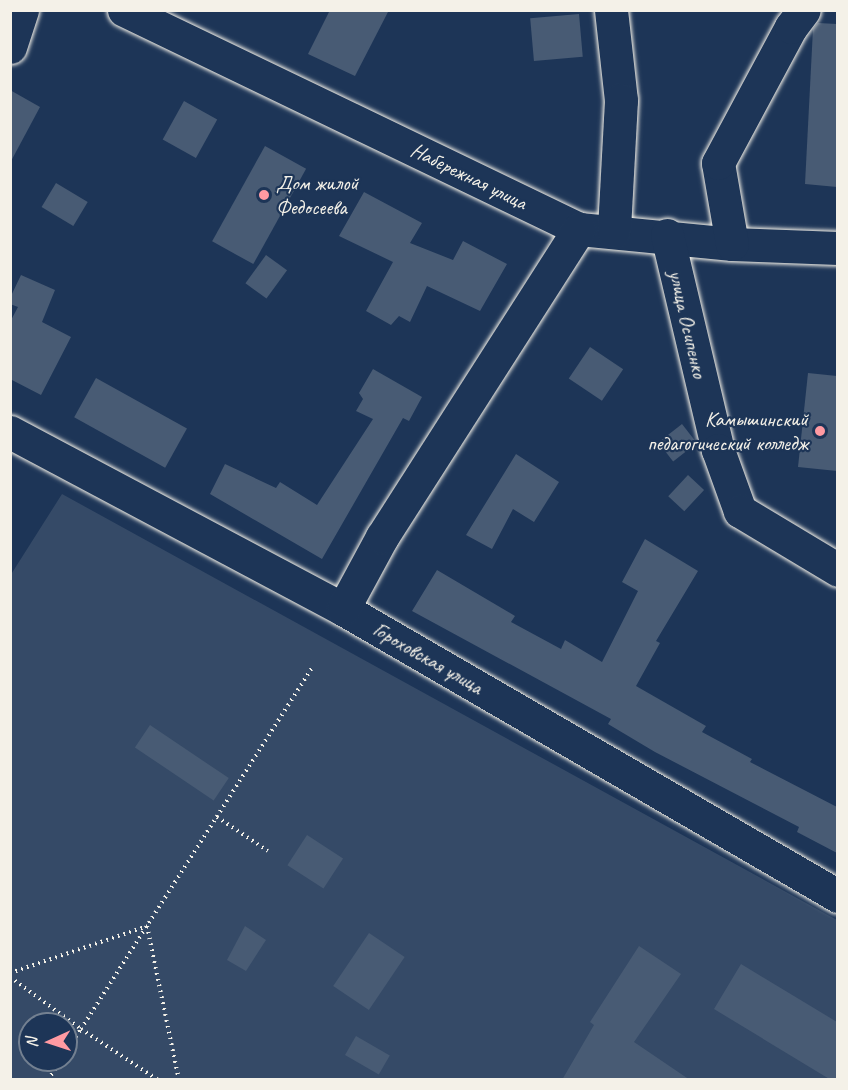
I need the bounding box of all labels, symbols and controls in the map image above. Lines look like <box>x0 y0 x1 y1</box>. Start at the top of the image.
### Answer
street label: Набережная улица <box>406 137 532 215</box>
place label: Дом жилой Федосеева <box>276 170 356 220</box>
marker: Дом жилой Федосеева <box>257 188 271 202</box>
street label: улица Осипенко <box>663 267 713 381</box>
place label: Камышинский педагогический колледж <box>647 406 808 456</box>
marker: Камышинский педагогический колледж <box>813 424 827 438</box>
street label: Гороховская улица <box>368 616 488 700</box>
north arrow <box>18 1012 78 1072</box>
text: N <box>22 1037 42 1048</box>

